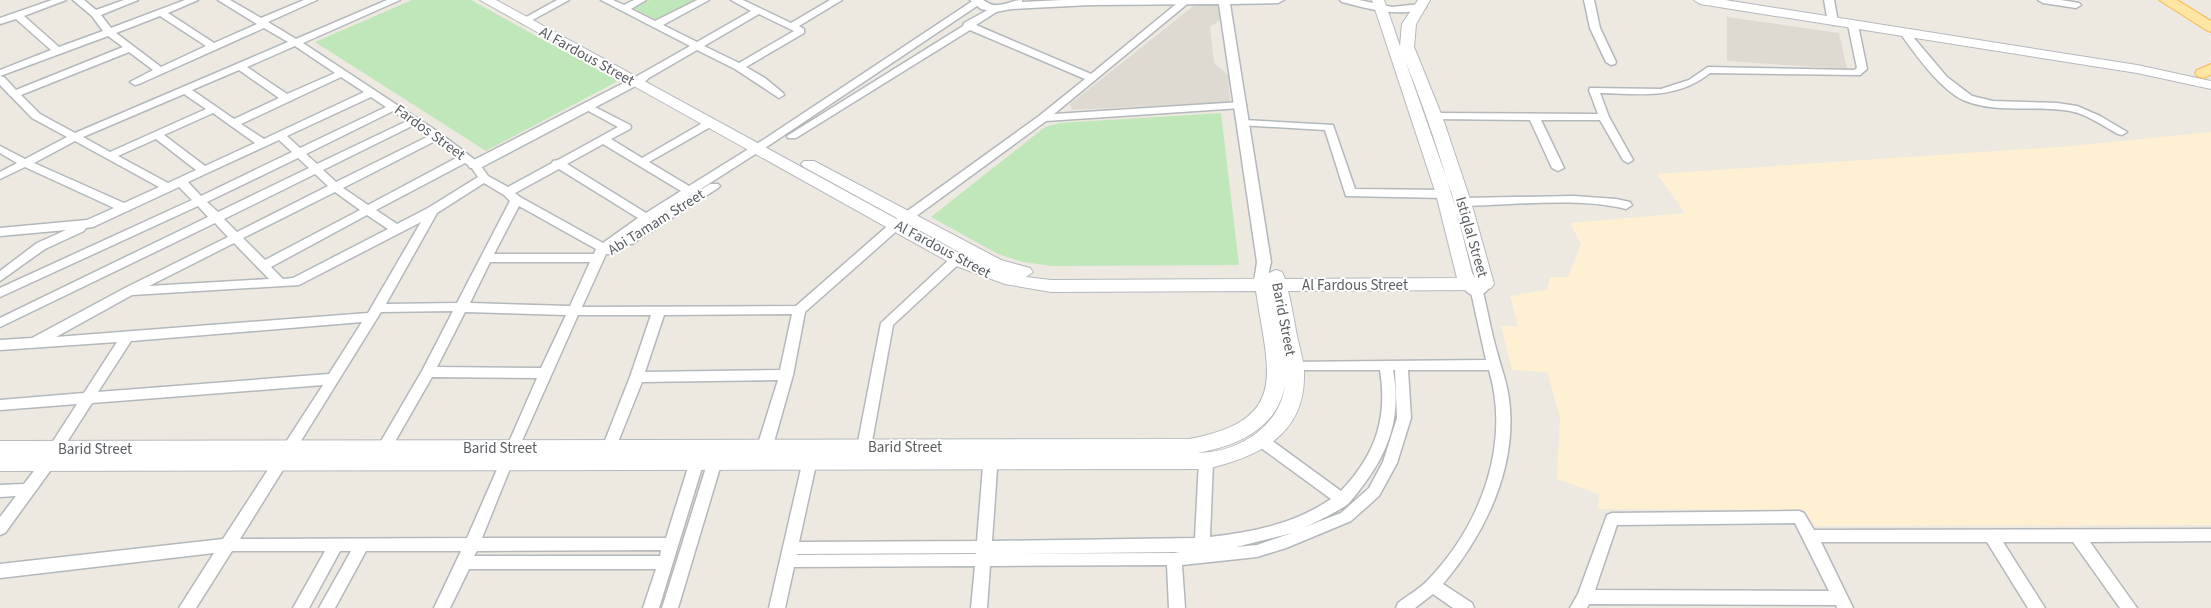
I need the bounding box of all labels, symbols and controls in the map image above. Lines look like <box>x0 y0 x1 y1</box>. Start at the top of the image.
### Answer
street label: Al Fardous Street <box>535 22 638 91</box>
street label: Fardos Street <box>390 100 469 165</box>
street label: Abi Tamam Street <box>604 184 709 261</box>
street label: Istiqlal Street <box>1450 194 1493 280</box>
street label: Al Fardous Street <box>891 215 994 284</box>
street label: Al Fardous Street <box>1302 275 1408 296</box>
street label: Barid Street <box>1266 281 1301 358</box>
street label: Barid Street <box>868 437 942 458</box>
street label: Barid Street <box>463 438 537 459</box>
street label: Barid Street <box>58 439 132 460</box>

